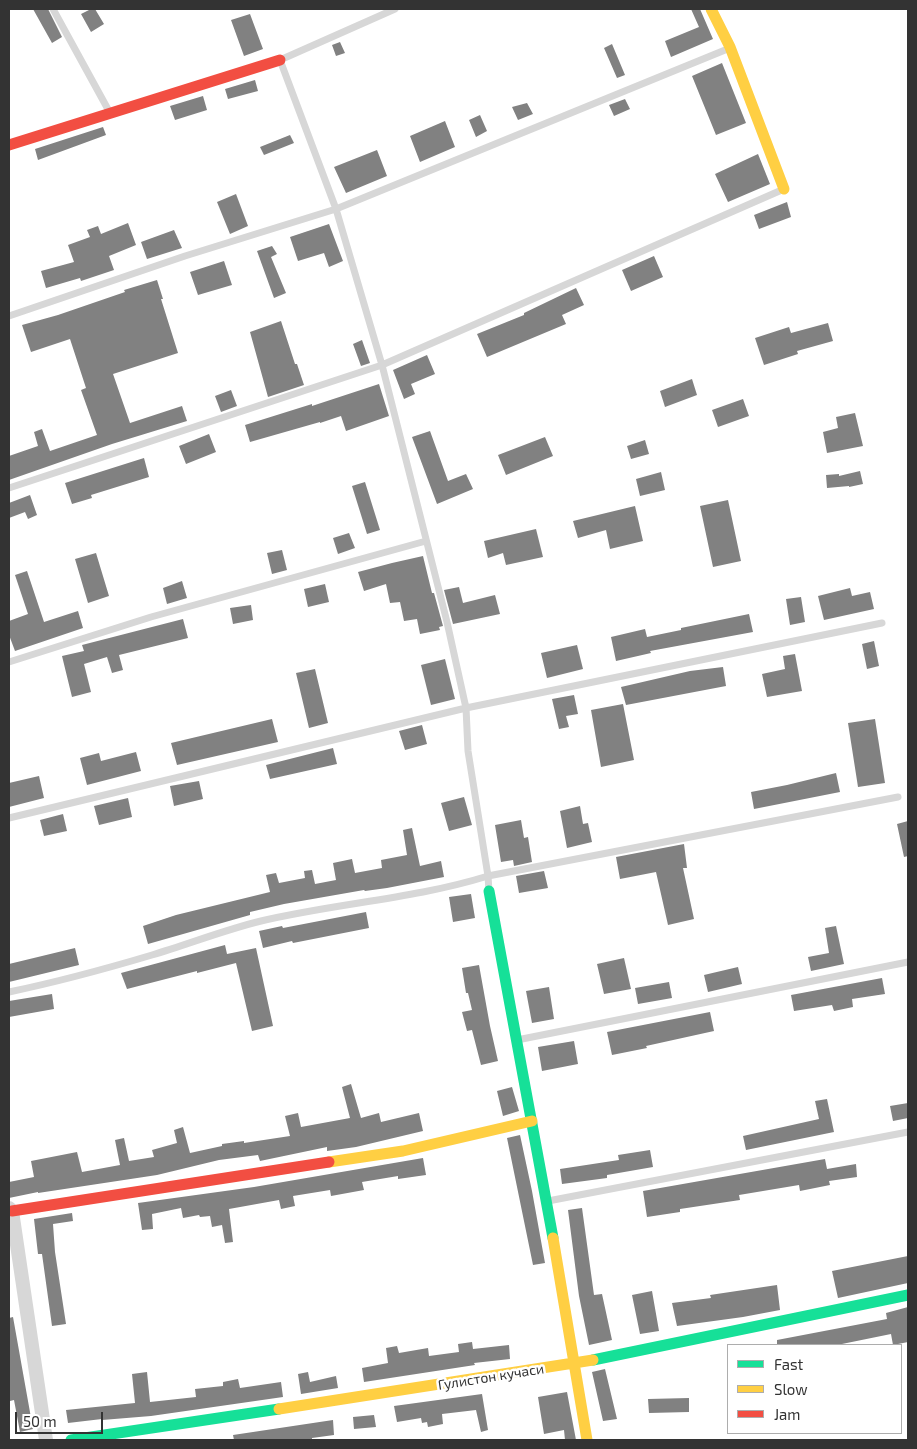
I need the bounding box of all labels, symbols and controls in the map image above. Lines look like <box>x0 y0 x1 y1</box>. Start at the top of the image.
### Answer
legend <box>727 1344 902 1434</box>
text: Fast <box>774 1355 803 1373</box>
street label: Гулистон кучаси <box>437 1360 545 1394</box>
text: Slow <box>774 1380 808 1398</box>
scale bar <box>18 1402 105 1434</box>
text: Jam <box>774 1405 800 1423</box>
text: 50 m <box>23 1412 57 1430</box>

